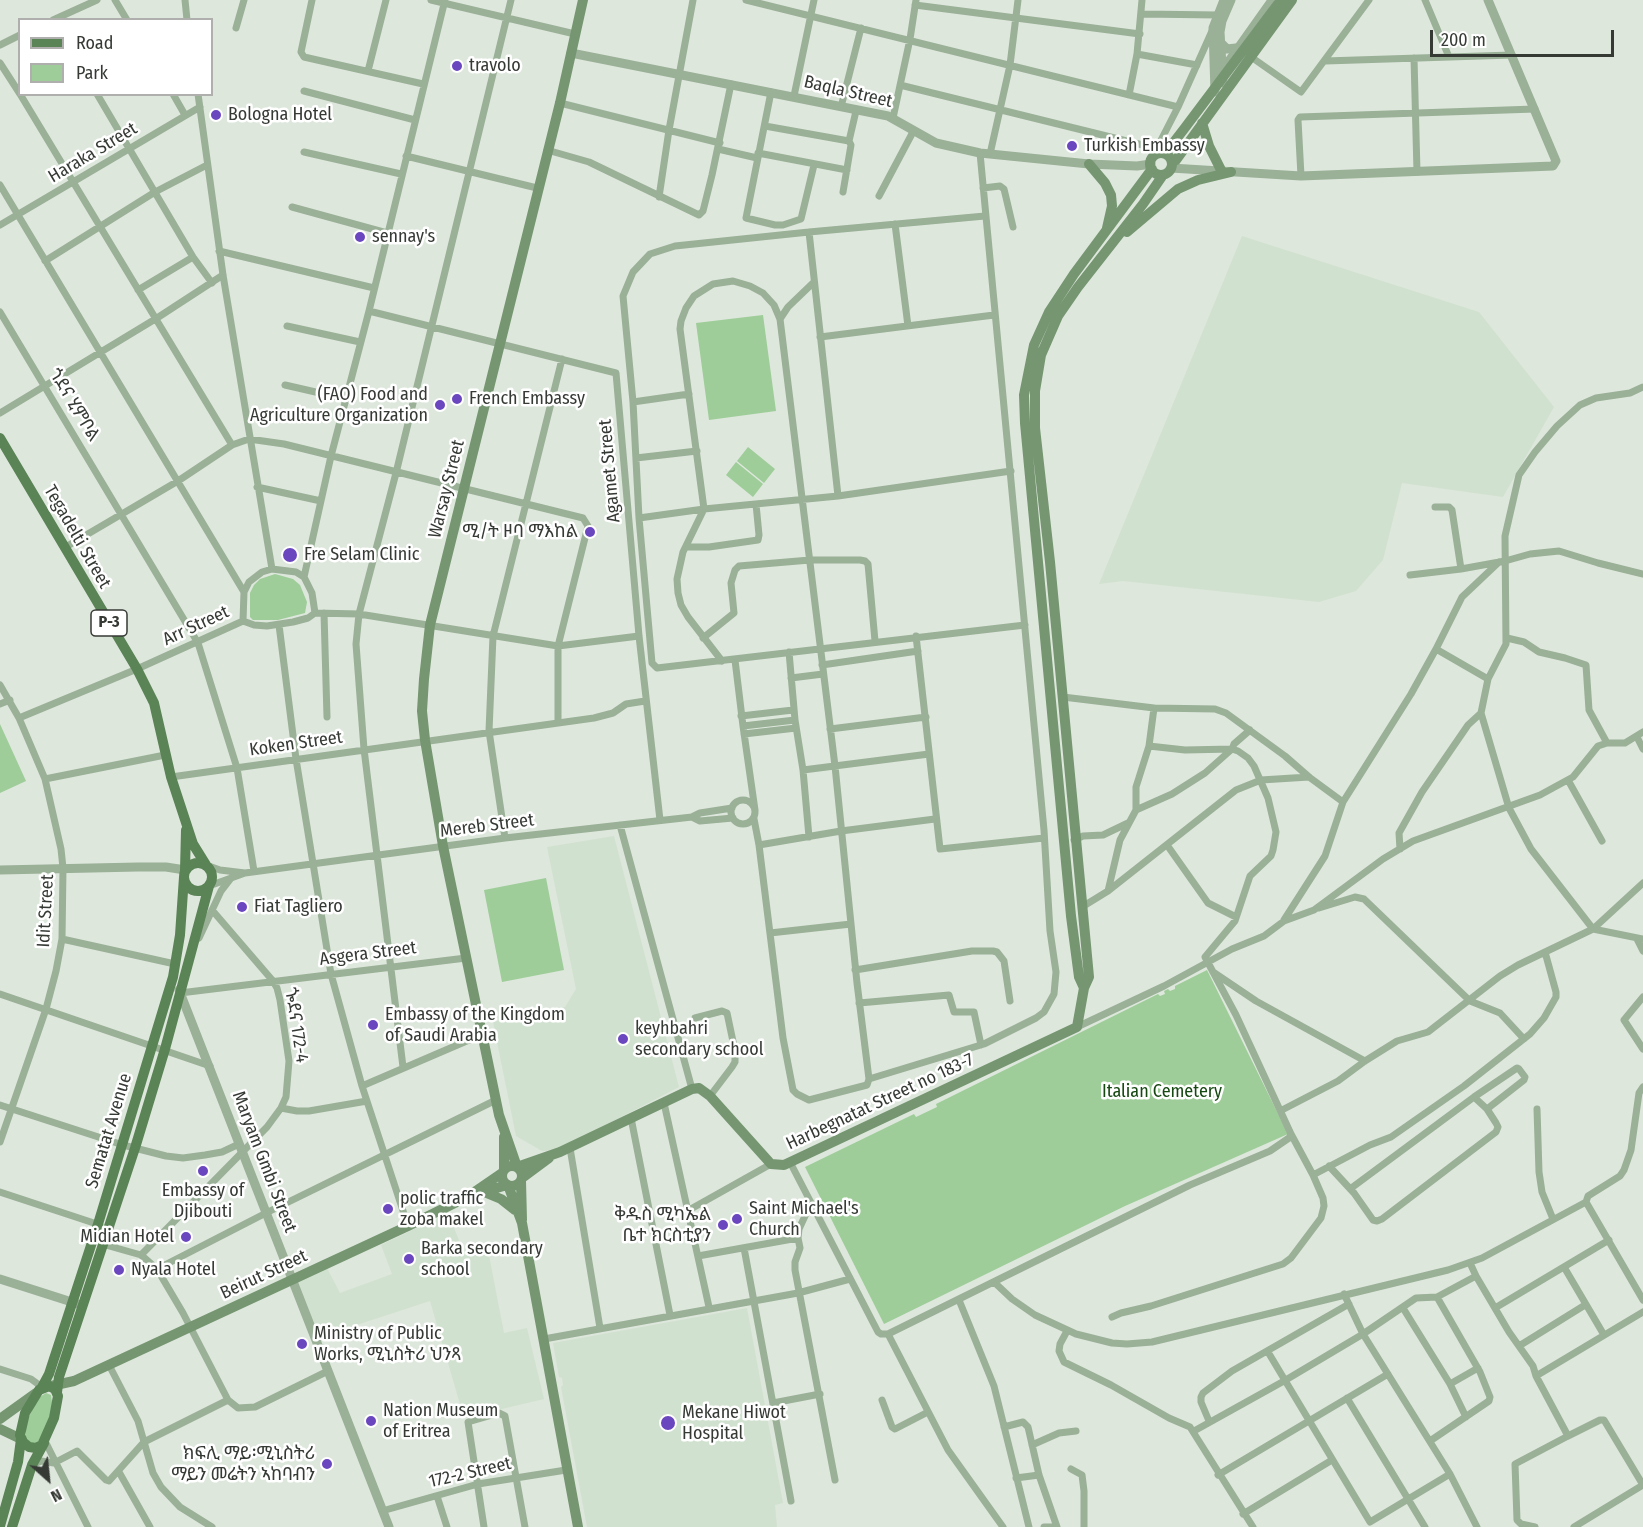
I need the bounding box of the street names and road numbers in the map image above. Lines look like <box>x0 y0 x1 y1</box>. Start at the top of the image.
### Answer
street label: Baqla Street <box>802 71 894 113</box>
street label: Haraka Street <box>45 118 141 188</box>
street label: ጎደና ሂምቦል <box>44 365 104 445</box>
street label: Agamet Street <box>595 418 625 524</box>
street label: Warsay Street <box>424 438 470 540</box>
street label: Tegadelti Street <box>39 482 115 592</box>
street label: Arr Street <box>159 601 233 651</box>
road number: P-3 <box>91 610 127 636</box>
street label: Koken Street <box>248 727 344 761</box>
street label: Mereb Street <box>439 810 535 842</box>
street label: Idit Street <box>33 874 59 948</box>
street label: Asgera Street <box>318 937 418 971</box>
street label: ጐደና 172-4 <box>279 986 313 1064</box>
street label: Harbegnatat Street no 183-7 <box>783 1049 977 1155</box>
street label: Sematat Avenue <box>81 1071 137 1191</box>
street label: Maryam Gmbi Street <box>227 1088 301 1236</box>
street label: Beirut Street <box>217 1245 311 1305</box>
street label: 172-2 Street <box>427 1453 513 1493</box>

